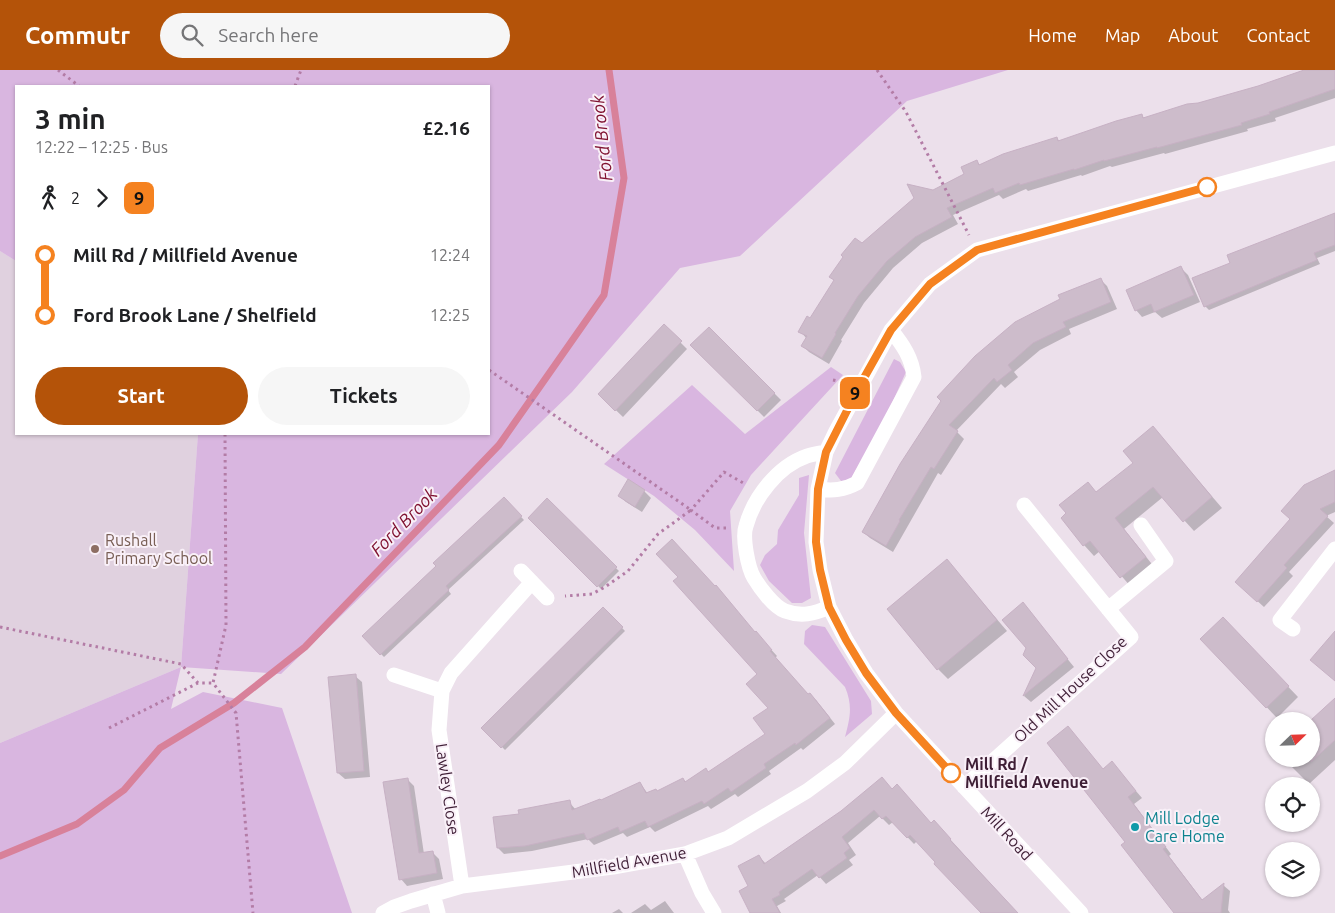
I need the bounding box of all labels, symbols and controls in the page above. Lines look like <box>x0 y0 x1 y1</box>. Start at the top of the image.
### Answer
search box <box>160 13 510 58</box>
icon: search <box>178 21 206 49</box>
text: Commutr <box>25 22 130 49</box>
text: Search here <box>218 24 319 46</box>
text: Home <box>1028 25 1077 45</box>
text: Map <box>1105 25 1140 45</box>
text: About <box>1168 25 1218 45</box>
text: Contact <box>1246 25 1310 45</box>
water label: Ford Brook <box>586 93 615 182</box>
text: 3 min <box>35 103 106 134</box>
text: £2.16 <box>422 117 470 139</box>
text: 12:22 – 12:25 · Bus <box>35 138 168 156</box>
unlabelled marker <box>1197 177 1217 197</box>
icon: walk <box>35 184 63 212</box>
icon: forward <box>88 184 116 212</box>
text: 9 <box>134 188 144 208</box>
text: 2 <box>71 189 80 207</box>
text: Mill Rd / Millfield Avenue <box>73 244 298 266</box>
text: 12:24 <box>430 246 470 264</box>
text: Ford Brook Lane / Shelfield <box>73 304 317 326</box>
text: 12:25 <box>430 306 470 324</box>
button: Start <box>35 367 248 425</box>
button: Tickets <box>258 367 470 425</box>
line badge: 9 <box>839 377 871 409</box>
text: 9 <box>850 383 860 403</box>
water label: Ford Brook <box>366 483 441 559</box>
place label: Rushall Primary School <box>105 531 212 567</box>
marker: Rushall Primary School <box>89 543 101 555</box>
street label: Old Mill House Close <box>1010 632 1130 746</box>
north arrow <box>1265 712 1320 768</box>
map controls <box>1265 712 1320 897</box>
street label: Lawley Close <box>433 742 463 836</box>
place label: Mill Rd / Millfield Avenue <box>965 755 1088 791</box>
marker: Mill Rd / Millfield Avenue <box>941 763 961 783</box>
button: locate <box>1265 777 1320 832</box>
street label: Mill Road <box>978 802 1036 864</box>
place label: Mill Lodge Care Home <box>1145 809 1225 845</box>
marker: Mill Lodge Care Home <box>1129 821 1141 833</box>
button: layers <box>1265 842 1320 897</box>
street label: Millfield Avenue <box>570 843 688 881</box>

